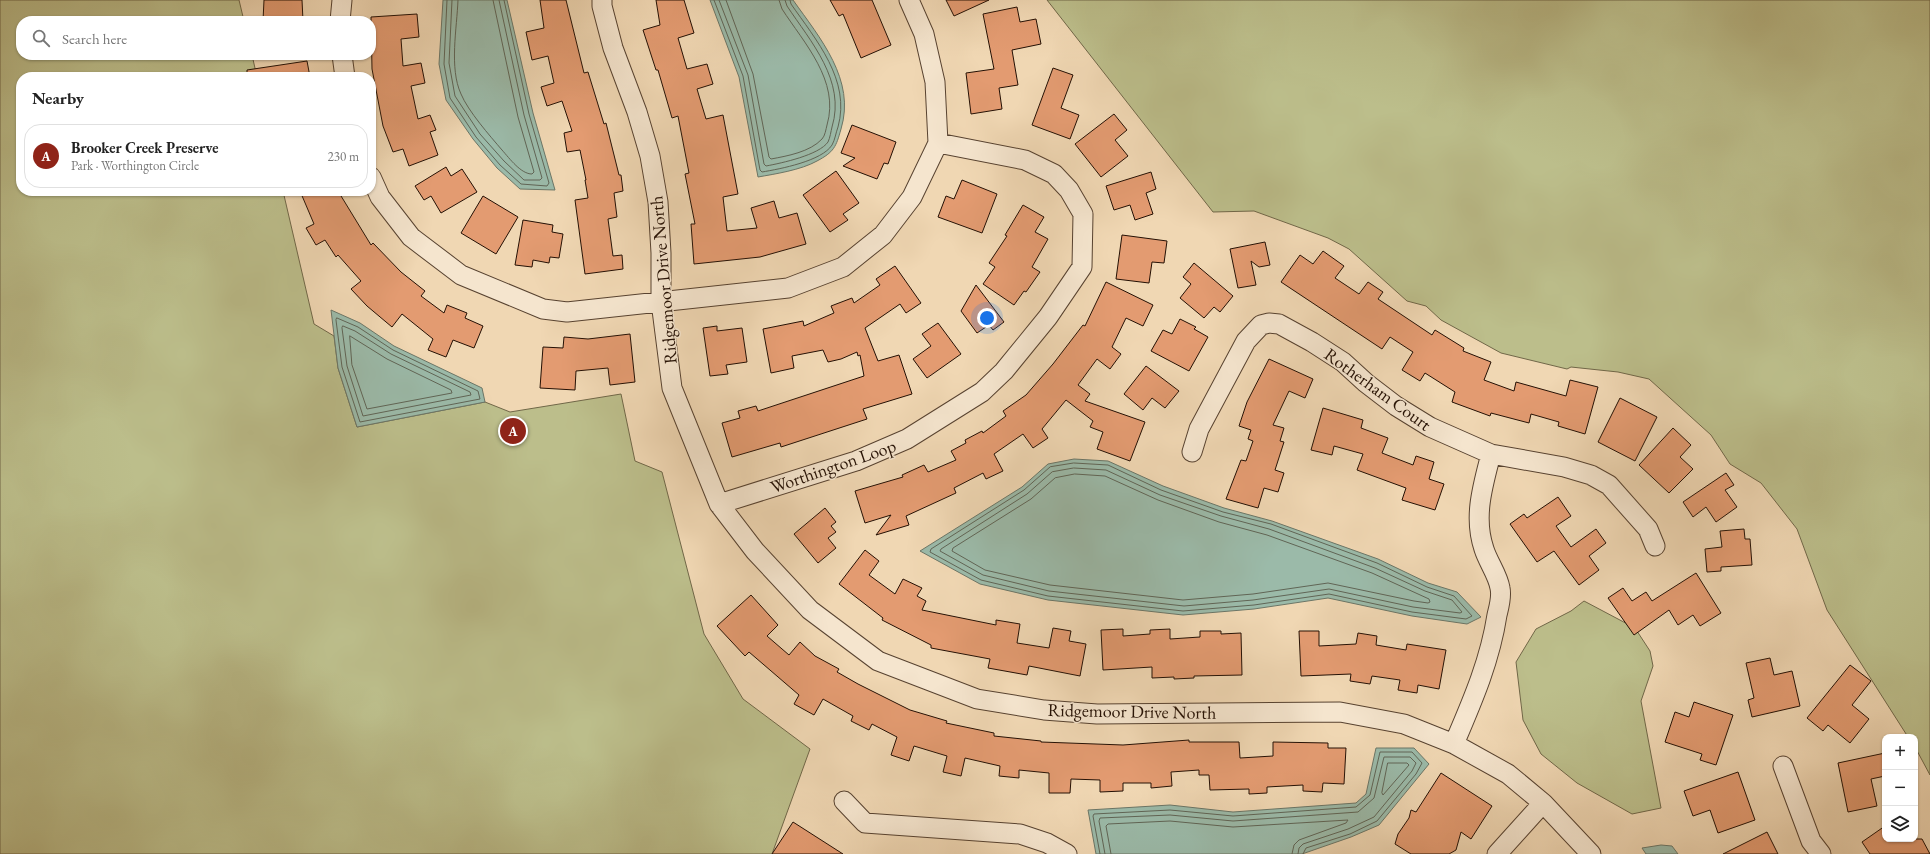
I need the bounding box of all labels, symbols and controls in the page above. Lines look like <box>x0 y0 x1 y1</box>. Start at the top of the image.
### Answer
search box <box>16 16 376 60</box>
icon: search <box>30 27 52 49</box>
text: Search here <box>62 29 127 48</box>
text: Nearby <box>32 87 84 109</box>
text: Brooker Creek Preserve <box>71 138 219 157</box>
text: A <box>41 148 51 165</box>
text: 230 m <box>328 148 359 165</box>
text: Park · Worthington Circle <box>71 157 199 174</box>
street label: Ridgemoor Drive North <box>644 195 682 365</box>
your location <box>977 308 997 328</box>
street label: Rotherham Court <box>1320 342 1436 436</box>
pin: A <box>500 416 526 446</box>
street label: Worthington Loop <box>767 434 899 498</box>
street label: Ridgemoor Drive North <box>1047 698 1217 724</box>
map controls <box>1882 734 1918 842</box>
button: + <box>1882 734 1918 770</box>
button: − <box>1882 770 1918 806</box>
button: layers <box>1882 806 1918 842</box>

